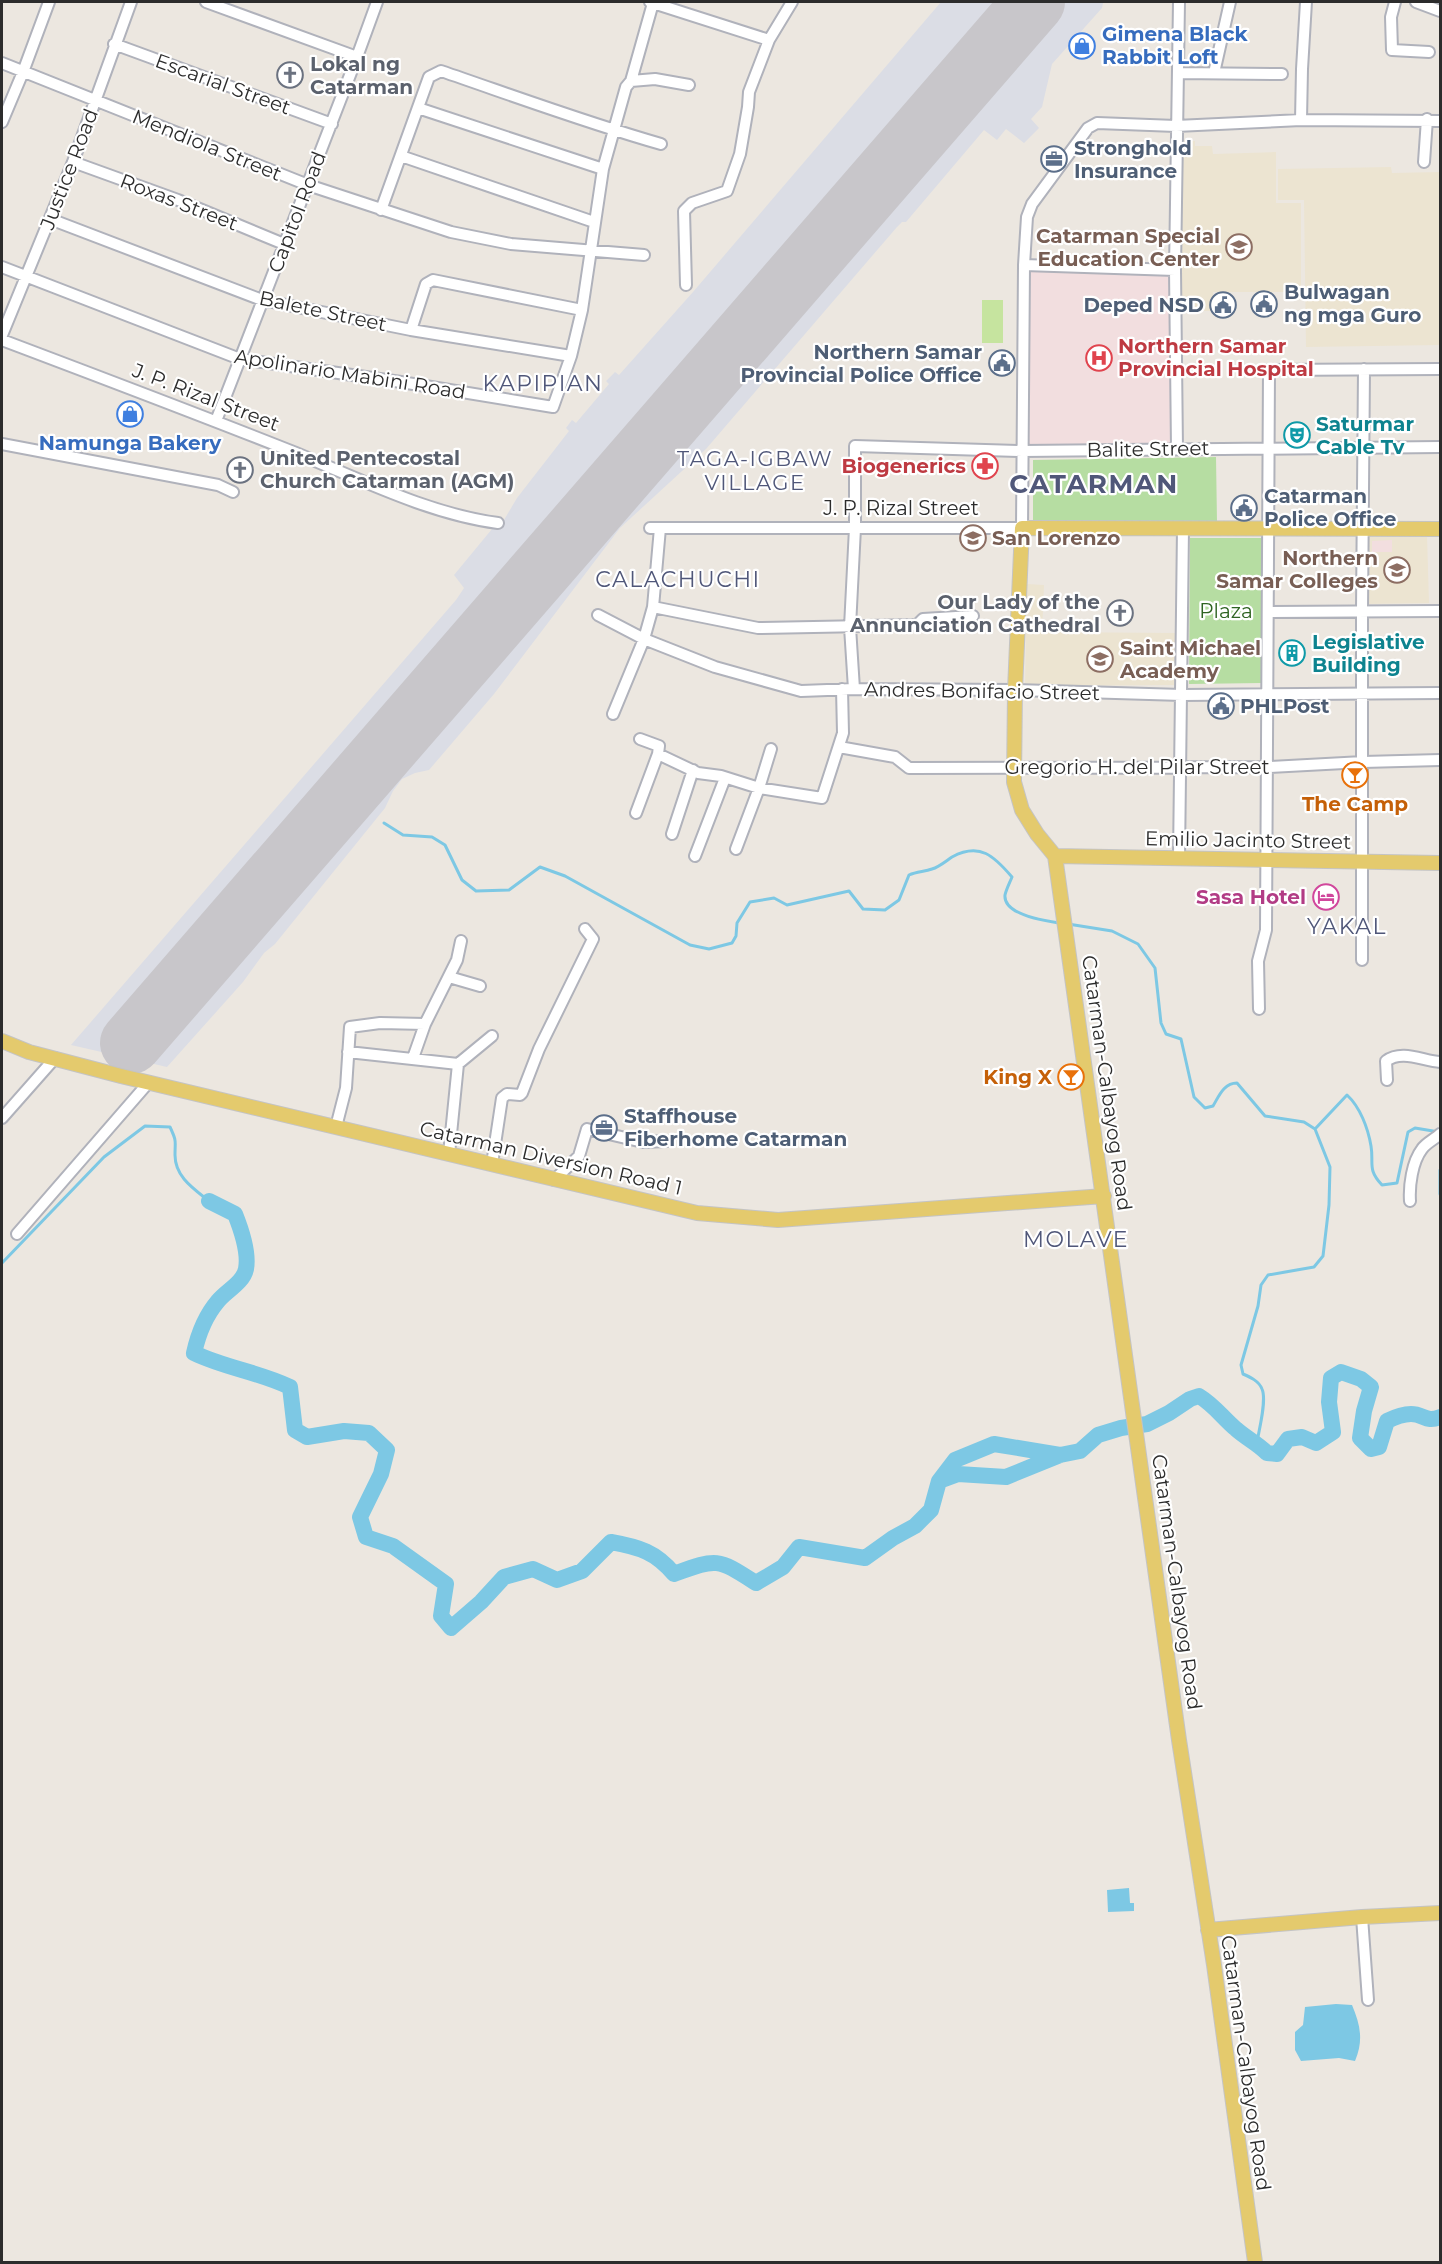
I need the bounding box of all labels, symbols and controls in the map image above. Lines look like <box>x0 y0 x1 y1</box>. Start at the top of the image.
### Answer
place label: Gimena Black Rabbit Loft <box>1102 22 1248 69</box>
shop icon: Gimena Black Rabbit Loft <box>1067 31 1097 61</box>
street label: Escarial Street <box>152 48 294 120</box>
place label: Lokal ng Catarman <box>310 52 413 99</box>
church icon: Lokal ng Catarman <box>275 60 305 90</box>
street label: Mendiola Street <box>129 104 285 186</box>
street label: Justice Road <box>35 105 103 234</box>
place label: Stronghold Insurance <box>1074 136 1192 183</box>
office icon: Stronghold Insurance <box>1039 144 1069 174</box>
street label: Capitol Road <box>263 148 331 276</box>
street label: Roxas Street <box>117 169 241 235</box>
place label: Catarman Special Education Center <box>1036 224 1220 271</box>
school or university icon: Catarman Special Education Center <box>1224 232 1254 262</box>
place label: Bulwagan ng mga Guro <box>1284 280 1421 327</box>
street label: Balete Street <box>257 286 389 336</box>
public building icon: Bulwagan ng mga Guro <box>1249 289 1279 319</box>
public building icon: Deped NSD <box>1208 290 1238 320</box>
place label: Deped NSD <box>1084 293 1204 317</box>
place label: Northern Samar Provincial Hospital <box>1118 334 1314 381</box>
place label: Northern Samar Provincial Police Office <box>740 340 982 387</box>
hospital icon: Northern Samar Provincial Hospital <box>1084 343 1114 373</box>
street label: Apolinario Mabini Road <box>233 344 467 404</box>
public building icon: Northern Samar Provincial Police Office <box>987 348 1017 378</box>
street label: J. P. Rizal Street <box>128 358 283 436</box>
district label: KAPIPIAN <box>483 370 603 397</box>
shop icon: Namunga Bakery <box>115 399 145 429</box>
place label: Saturmar Cable Tv <box>1316 412 1414 459</box>
theatre icon: Saturmar Cable Tv <box>1282 420 1312 450</box>
place label: Namunga Bakery <box>39 431 222 455</box>
street label: Balite Street <box>1086 436 1210 462</box>
place label: United Pentecostal Church Catarman (AGM) <box>260 446 514 493</box>
district label: TAGA-IGBAW VILLAGE <box>677 446 833 495</box>
pharmacy icon: Biogenerics <box>970 451 1000 481</box>
place label: Biogenerics <box>841 454 966 478</box>
church icon: United Pentecostal Church Catarman (AGM) <box>225 455 255 485</box>
district label: CATARMAN <box>1009 468 1179 500</box>
place label: Catarman Police Office <box>1264 484 1396 531</box>
public building icon: Catarman Police Office <box>1229 493 1259 523</box>
street label: J. P. Rizal Street <box>822 496 979 520</box>
school or university icon: San Lorenzo <box>958 523 988 553</box>
place label: San Lorenzo <box>992 526 1120 550</box>
place label: Northern Samar Colleges <box>1216 546 1378 593</box>
school or university icon: Northern Samar Colleges <box>1382 555 1412 585</box>
district label: CALACHUCHI <box>595 566 761 593</box>
place label: Our Lady of the Annunciation Cathedral <box>849 590 1100 637</box>
church icon: Our Lady of the Annunciation Cathedral <box>1105 598 1135 628</box>
park label: Plaza <box>1199 599 1253 623</box>
place label: Legislative Building <box>1312 630 1425 677</box>
place label: Saint Michael Academy <box>1119 636 1261 683</box>
building icon: Legislative Building <box>1277 638 1307 668</box>
school or university icon: Saint Michael Academy <box>1085 644 1115 674</box>
street label: Andres Bonifacio Street <box>864 677 1100 705</box>
public building icon: PHLPost <box>1206 691 1236 721</box>
place label: PHLPost <box>1240 694 1330 718</box>
street label: Gregorio H. del Pilar Street <box>1004 755 1270 779</box>
bar icon: The Camp <box>1340 760 1370 790</box>
place label: The Camp <box>1302 792 1408 816</box>
street label: Emilio Jacinto Street <box>1145 826 1351 854</box>
hotel icon: Sasa Hotel <box>1311 882 1341 912</box>
place label: Sasa Hotel <box>1196 885 1306 909</box>
district label: YAKAL <box>1307 913 1387 940</box>
street label: Catarman-Calbayog Road <box>1077 954 1137 1212</box>
bar icon: King X <box>1056 1062 1086 1092</box>
place label: King X <box>983 1065 1053 1089</box>
place label: Staffhouse Fiberhome Catarman <box>624 1104 847 1151</box>
office icon: Staffhouse Fiberhome Catarman <box>589 1113 619 1143</box>
street label: Catarman Diversion Road 1 <box>417 1116 685 1200</box>
district label: MOLAVE <box>1023 1226 1129 1253</box>
street label: Catarman-Calbayog Road <box>1147 1453 1207 1711</box>
street label: Catarman-Calbayog Road <box>1216 1934 1276 2192</box>

